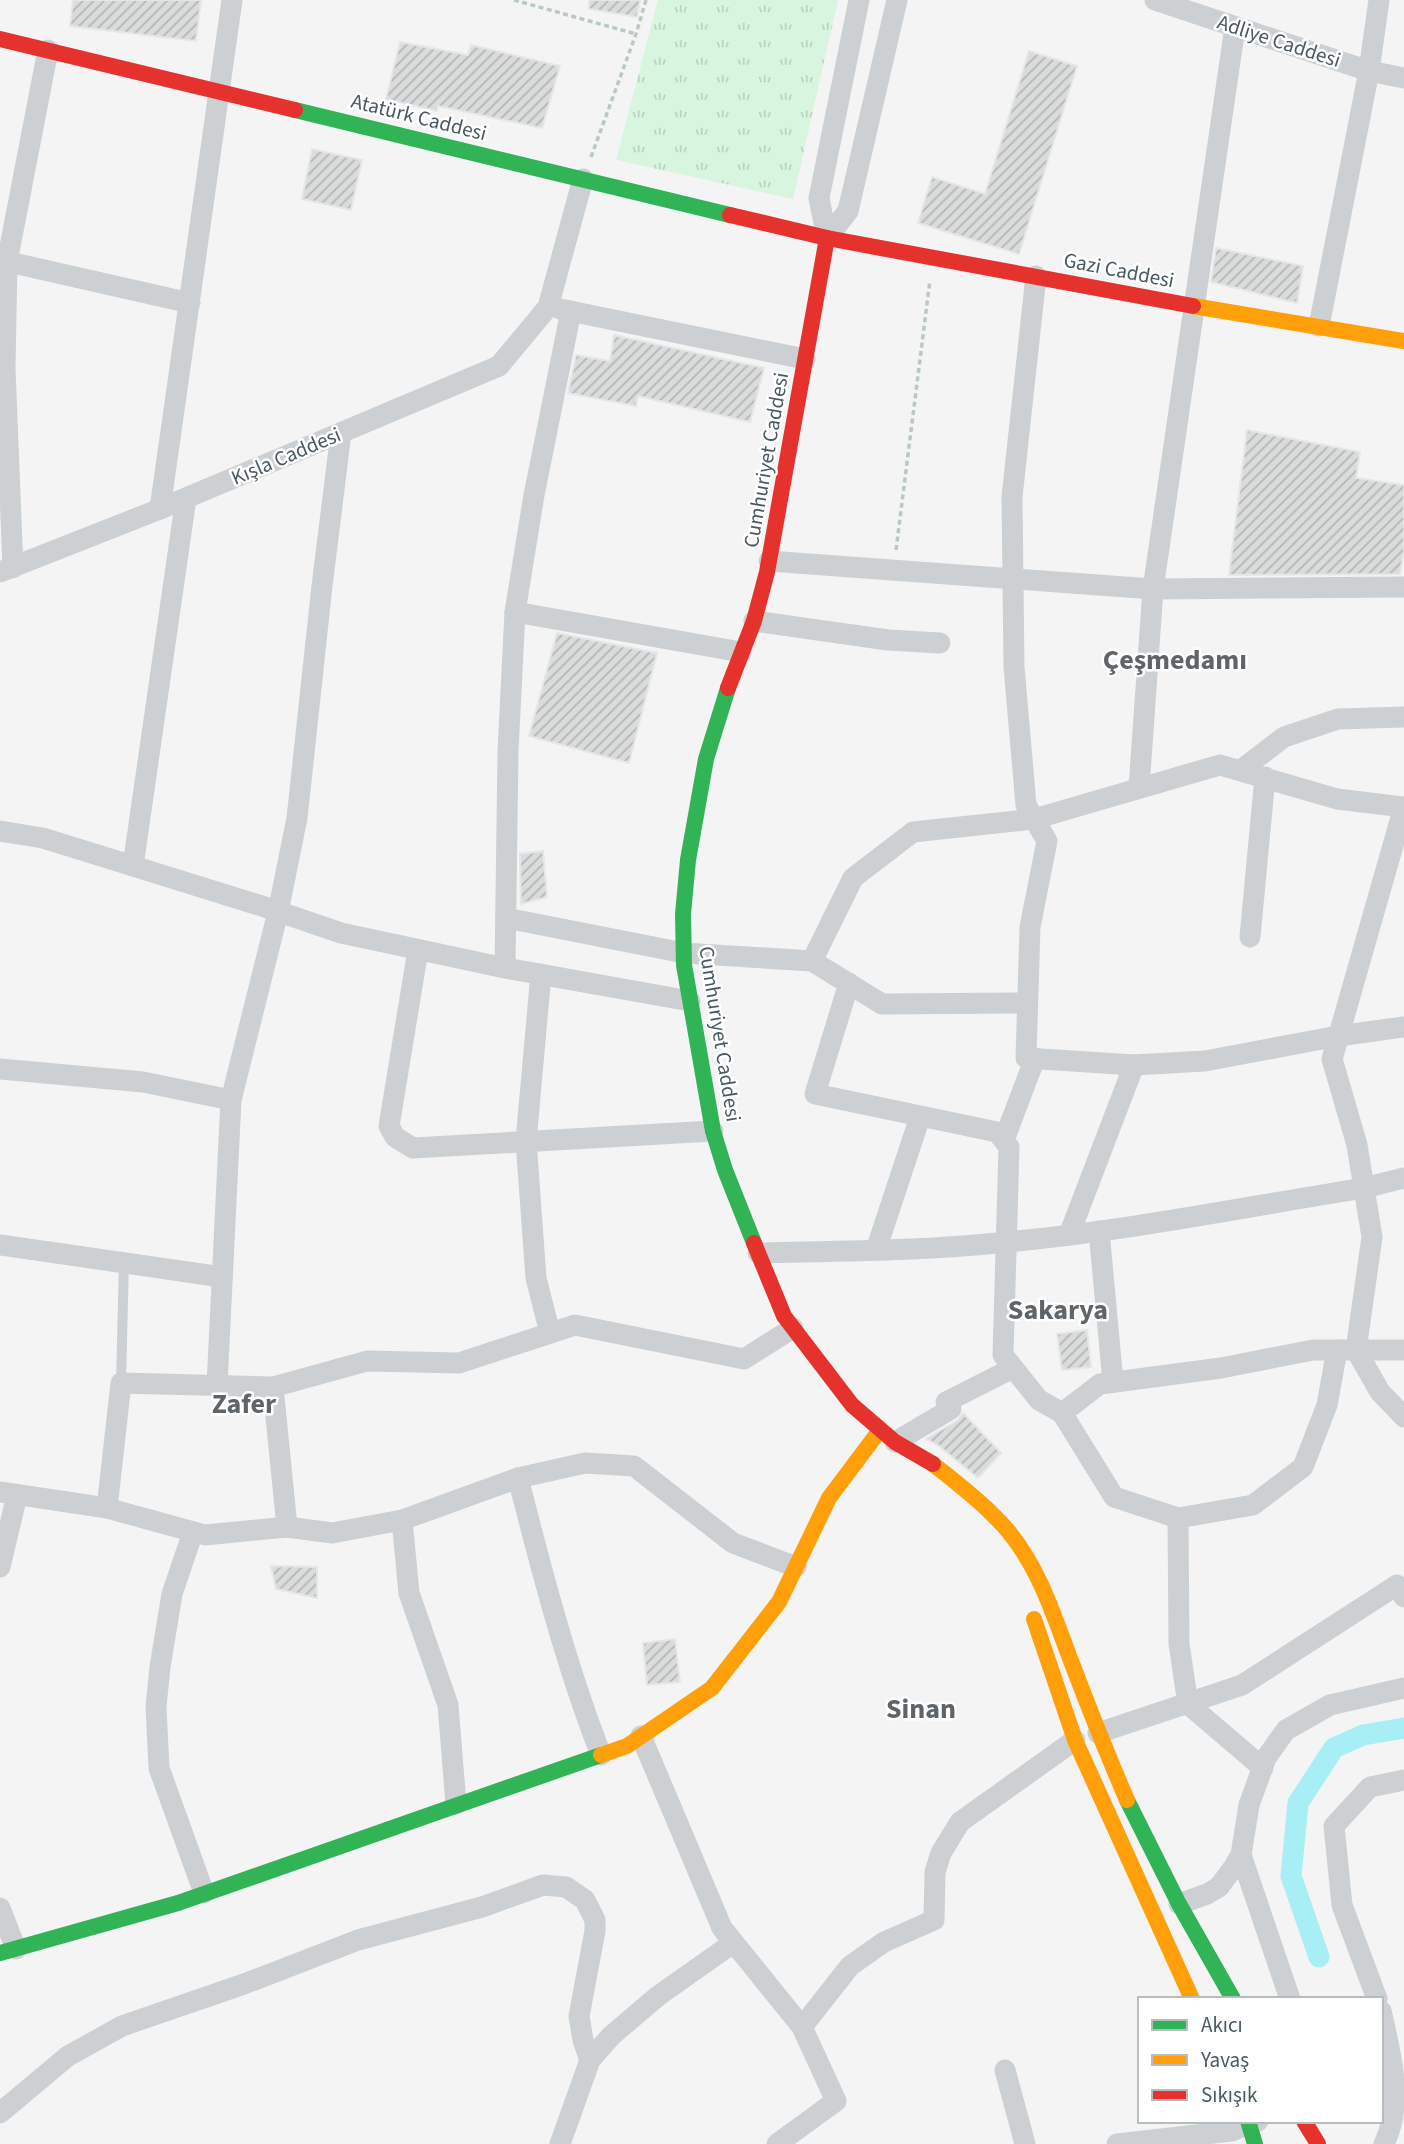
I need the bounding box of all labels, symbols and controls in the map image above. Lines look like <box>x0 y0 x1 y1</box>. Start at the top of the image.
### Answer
street label: Adliye Caddesi <box>1213 7 1345 75</box>
street label: Atatürk Caddesi <box>348 86 490 148</box>
street label: Gazi Caddesi <box>1061 245 1177 295</box>
street label: Cumhuriyet Caddesi <box>736 370 796 550</box>
street label: Kışla Caddesi <box>226 419 346 493</box>
district label: Çeşmedamı <box>1103 640 1247 680</box>
street label: Cumhuriyet Caddesi <box>691 944 749 1124</box>
district label: Sakarya <box>1008 1290 1108 1330</box>
district label: Zafer <box>212 1384 277 1424</box>
district label: Sinan <box>886 1689 956 1729</box>
legend <box>1138 1997 1383 2123</box>
text: Akıcı <box>1201 2010 1243 2040</box>
text: Yavaş <box>1200 2045 1249 2075</box>
text: Sıkışık <box>1201 2080 1258 2110</box>

